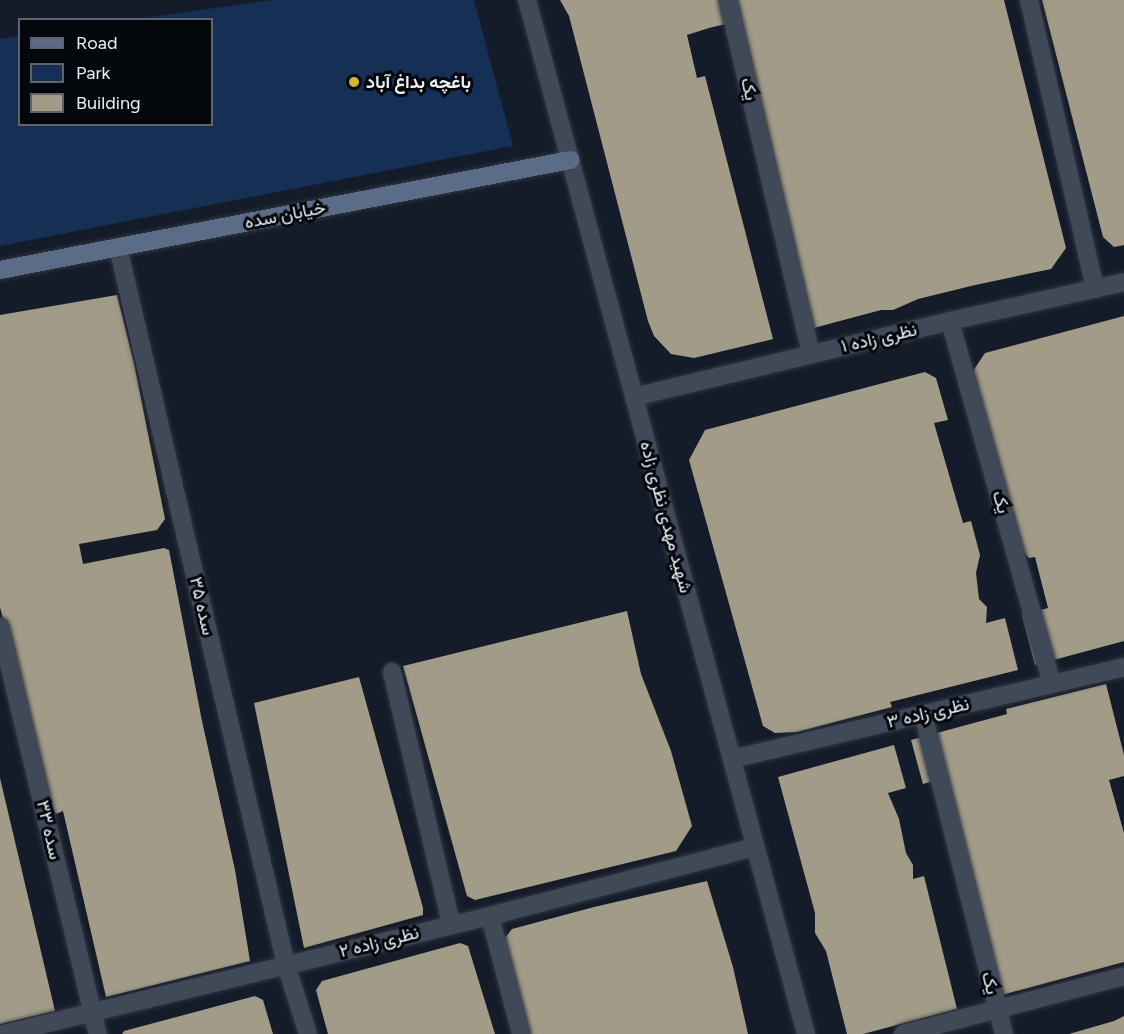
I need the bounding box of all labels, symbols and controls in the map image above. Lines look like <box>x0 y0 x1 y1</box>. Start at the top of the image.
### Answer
legend <box>18 18 213 126</box>
text: Road <box>76 32 117 54</box>
text: Park <box>76 62 110 84</box>
place label: باغچه بداغ آباد <box>366 71 471 93</box>
marker: باغچه بداغ آباد <box>347 75 361 89</box>
street label: یک <box>736 76 762 102</box>
text: Building <box>76 92 141 114</box>
street label: خیابان سده <box>243 197 327 233</box>
street label: نظری زاده ۱ <box>839 319 919 357</box>
street label: شهید مهدی نظری زاده <box>635 439 697 595</box>
street label: یک <box>988 488 1014 516</box>
street label: سده ۳۵ <box>185 575 219 637</box>
street label: نظری زاده ۳ <box>885 693 971 733</box>
street label: سده ۳۳ <box>32 798 66 862</box>
street label: نظری زاده ۲ <box>337 922 421 962</box>
street label: یک <box>977 969 1003 997</box>

